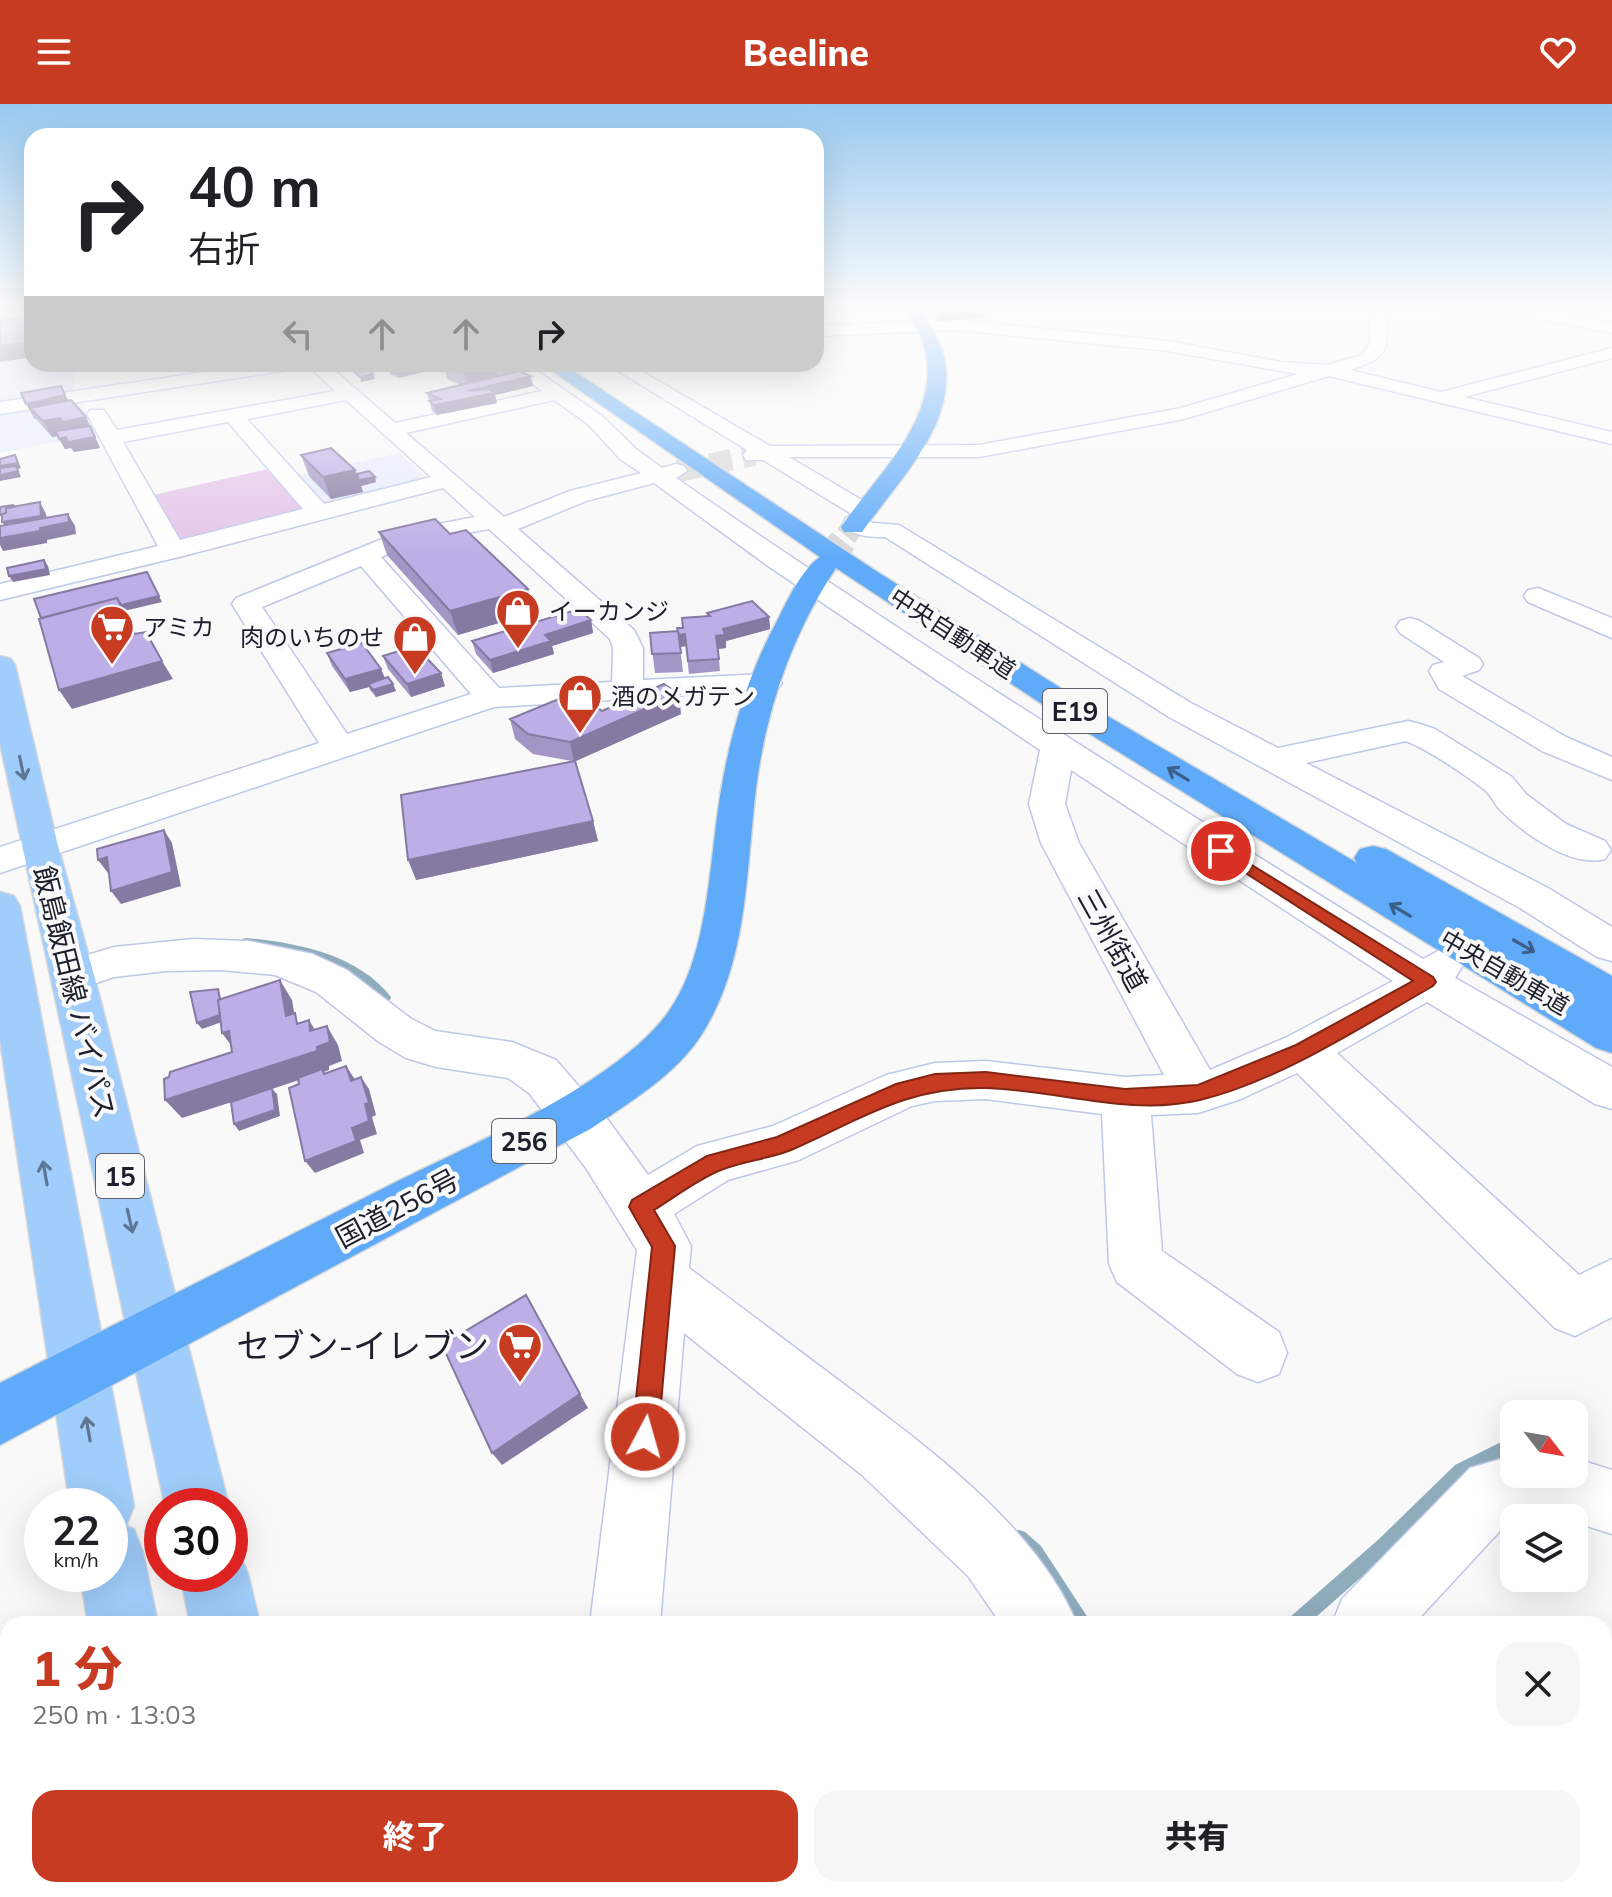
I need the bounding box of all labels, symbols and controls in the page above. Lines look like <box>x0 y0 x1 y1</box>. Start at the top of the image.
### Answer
icon: menu <box>32 30 76 74</box>
text: Beeline <box>743 30 869 75</box>
icon: heart <box>1536 30 1580 74</box>
text: 40 m <box>188 151 321 221</box>
icon: right <box>56 160 160 264</box>
text: 右折 <box>188 226 260 271</box>
icon: left <box>276 312 320 356</box>
icon: ahead <box>360 312 404 356</box>
icon: ahead <box>444 312 488 356</box>
icon: right <box>528 312 572 356</box>
street label: 中央自動車道 <box>884 581 1022 685</box>
shop icon: イーカンジ <box>494 587 542 650</box>
place label: イーカンジ <box>549 596 669 626</box>
supermarket icon: アミカ <box>88 603 136 666</box>
place label: アミカ <box>143 612 215 642</box>
shop icon: 肉のいちのせ <box>391 613 439 676</box>
place label: 肉のいちのせ <box>240 622 384 652</box>
shop icon: 酒のメガテン <box>556 672 604 735</box>
place label: 酒のメガテン <box>611 681 755 711</box>
road number: E19 <box>1043 689 1107 733</box>
one-way arrow <box>15 755 30 780</box>
one-way arrow <box>1168 766 1190 782</box>
pin <box>1187 817 1255 885</box>
icon: arrive <box>1199 829 1243 873</box>
street label: 飯島飯田線 バイパス <box>27 862 123 1122</box>
street label: 三州街道 <box>1071 883 1155 997</box>
one-way arrow <box>1389 901 1412 917</box>
street label: 中央自動車道 <box>1435 923 1575 1021</box>
one-way arrow <box>1512 939 1536 954</box>
road number: 256 <box>492 1119 556 1163</box>
road number: 15 <box>96 1154 144 1198</box>
one-way arrow <box>37 1161 52 1186</box>
street label: 国道256号 <box>329 1161 465 1255</box>
one-way arrow <box>123 1208 138 1234</box>
supermarket icon: セブン-イレブン <box>496 1321 544 1384</box>
place label: セブン-イレブン <box>236 1324 489 1367</box>
position arrow <box>603 1395 687 1479</box>
north arrow <box>1500 1400 1588 1488</box>
map controls <box>1500 1400 1588 1592</box>
one-way arrow <box>80 1417 95 1442</box>
speed limit sign: 30 <box>144 1488 248 1592</box>
button: layers <box>1500 1504 1588 1592</box>
text: 22 <box>52 1505 100 1555</box>
text: km/h <box>53 1547 99 1572</box>
text: 1 分 <box>32 1638 122 1698</box>
button: close <box>1496 1642 1580 1726</box>
text: 250 m · 13:03 <box>32 1698 196 1731</box>
button: 終了 <box>32 1790 798 1882</box>
button: 共有 <box>814 1790 1580 1882</box>

